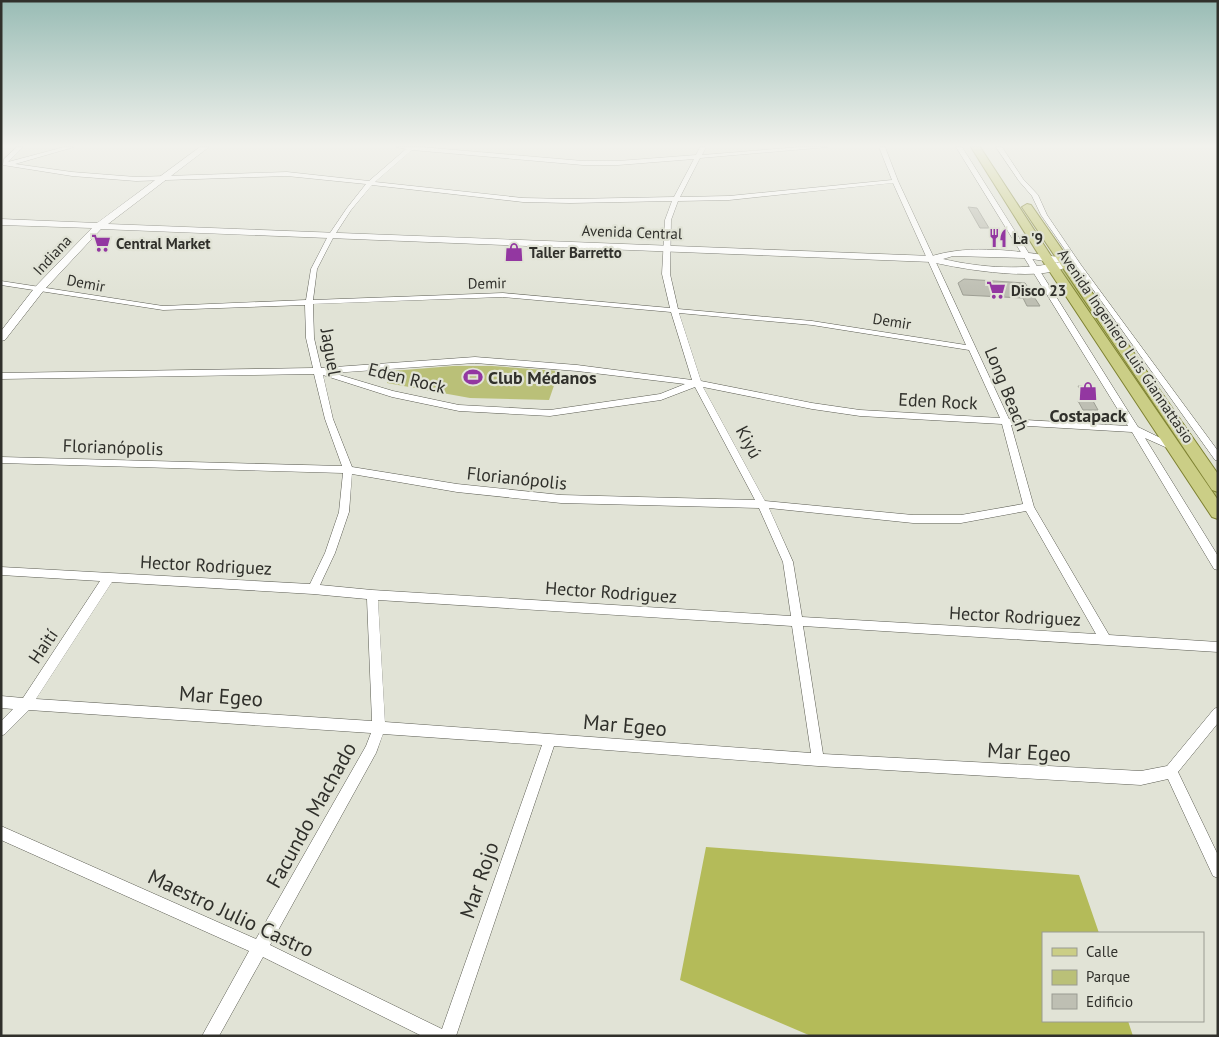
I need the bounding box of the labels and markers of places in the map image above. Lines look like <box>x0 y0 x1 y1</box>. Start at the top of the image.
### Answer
restaurant icon: La '9 <box>987 227 1009 249</box>
place label: La '9 <box>1013 229 1043 248</box>
supermarket icon: Central Market <box>90 232 112 254</box>
place label: Central Market <box>116 234 211 253</box>
shop icon: Taller Barretto <box>503 241 525 263</box>
place label: Taller Barretto <box>529 243 622 262</box>
supermarket icon: Disco 23 <box>985 279 1007 301</box>
place label: Disco 23 <box>1011 281 1066 300</box>
sports icon: Club Médanos <box>462 366 484 388</box>
place label: Club Médanos <box>488 366 597 389</box>
shop icon: Costapack <box>1077 380 1099 402</box>
place label: Costapack <box>1049 404 1127 427</box>

